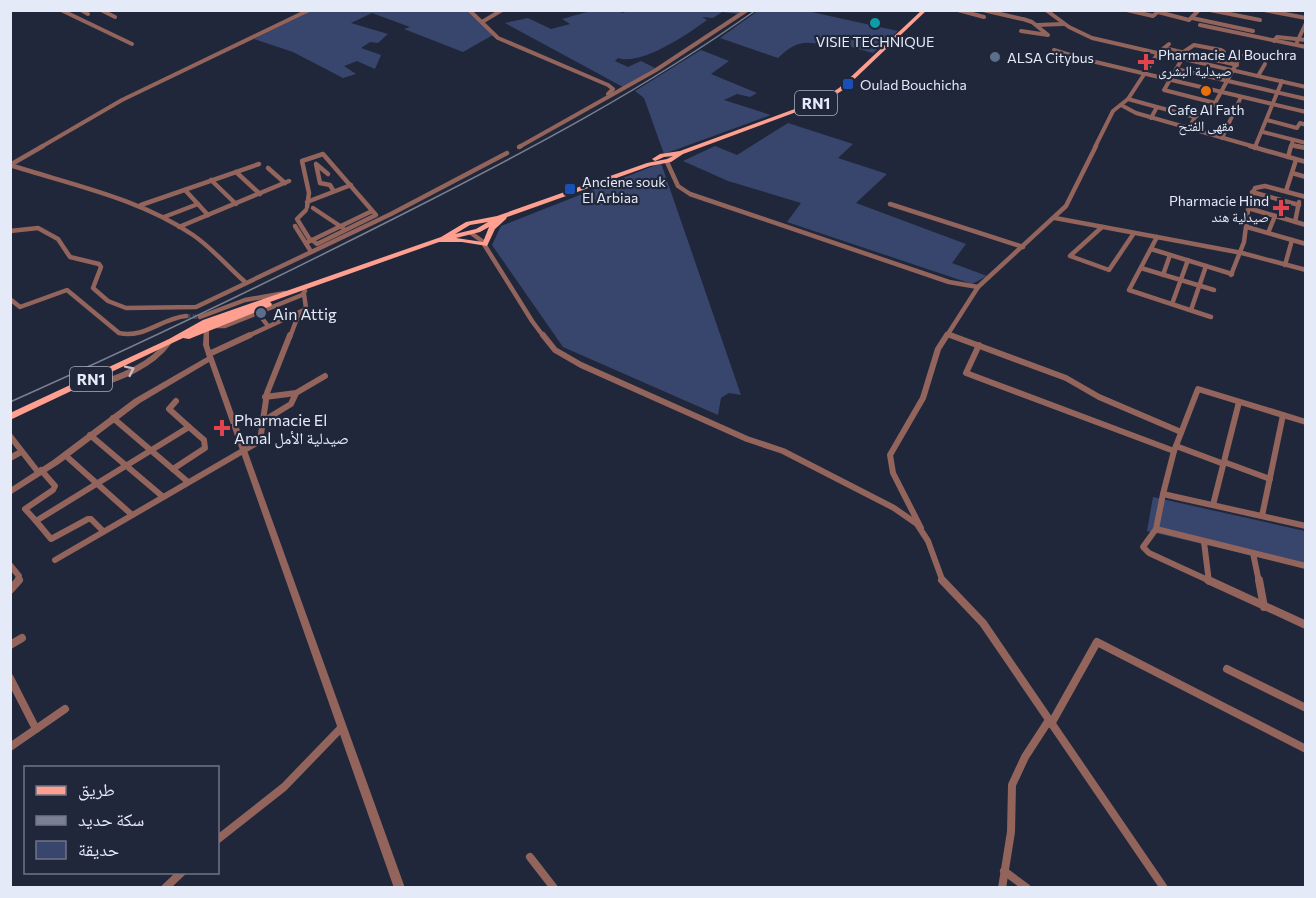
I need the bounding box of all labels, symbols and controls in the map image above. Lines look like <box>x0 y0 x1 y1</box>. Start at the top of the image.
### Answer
marker: VISIE TECHNIQUE <box>868 16 882 30</box>
place label: VISIE TECHNIQUE <box>816 33 934 50</box>
place label: Pharmacie Al Bouchra صيدلية البشرى <box>1158 46 1297 80</box>
place label: ALSA Citybus <box>1007 49 1094 66</box>
marker: ALSA Citybus <box>988 50 1002 64</box>
marker: Pharmacie Al Bouchra صيدلية البشرى <box>1139 55 1153 69</box>
place label: Oulad Bouchicha <box>860 76 967 93</box>
marker: Oulad Bouchicha <box>841 77 855 91</box>
marker: Cafe Al Fath مقهى الفتح <box>1199 84 1213 98</box>
road number: RN1 <box>795 91 837 115</box>
place label: Cafe Al Fath مقهى الفتح <box>1168 101 1244 136</box>
place label: Anciene souk El Arbiaa <box>582 173 666 206</box>
marker: Anciene souk El Arbiaa <box>563 182 577 196</box>
place label: Pharmacie Hind صيدلية هند <box>1169 192 1269 225</box>
marker: Pharmacie Hind صيدلية هند <box>1274 201 1288 215</box>
place label: Ain Attig <box>273 304 337 323</box>
marker: Ain Attig <box>254 306 268 320</box>
one-way arrow <box>124 365 135 377</box>
road number: RN1 <box>70 367 112 391</box>
place label: Pharmacie El Amal صيدلية الأمل <box>234 410 349 449</box>
marker: Pharmacie El Amal صيدلية الأمل <box>215 421 229 435</box>
legend <box>24 766 219 874</box>
text: طريق <box>78 778 115 801</box>
text: سكة حديد <box>78 808 144 830</box>
text: حديقة <box>78 838 119 860</box>

